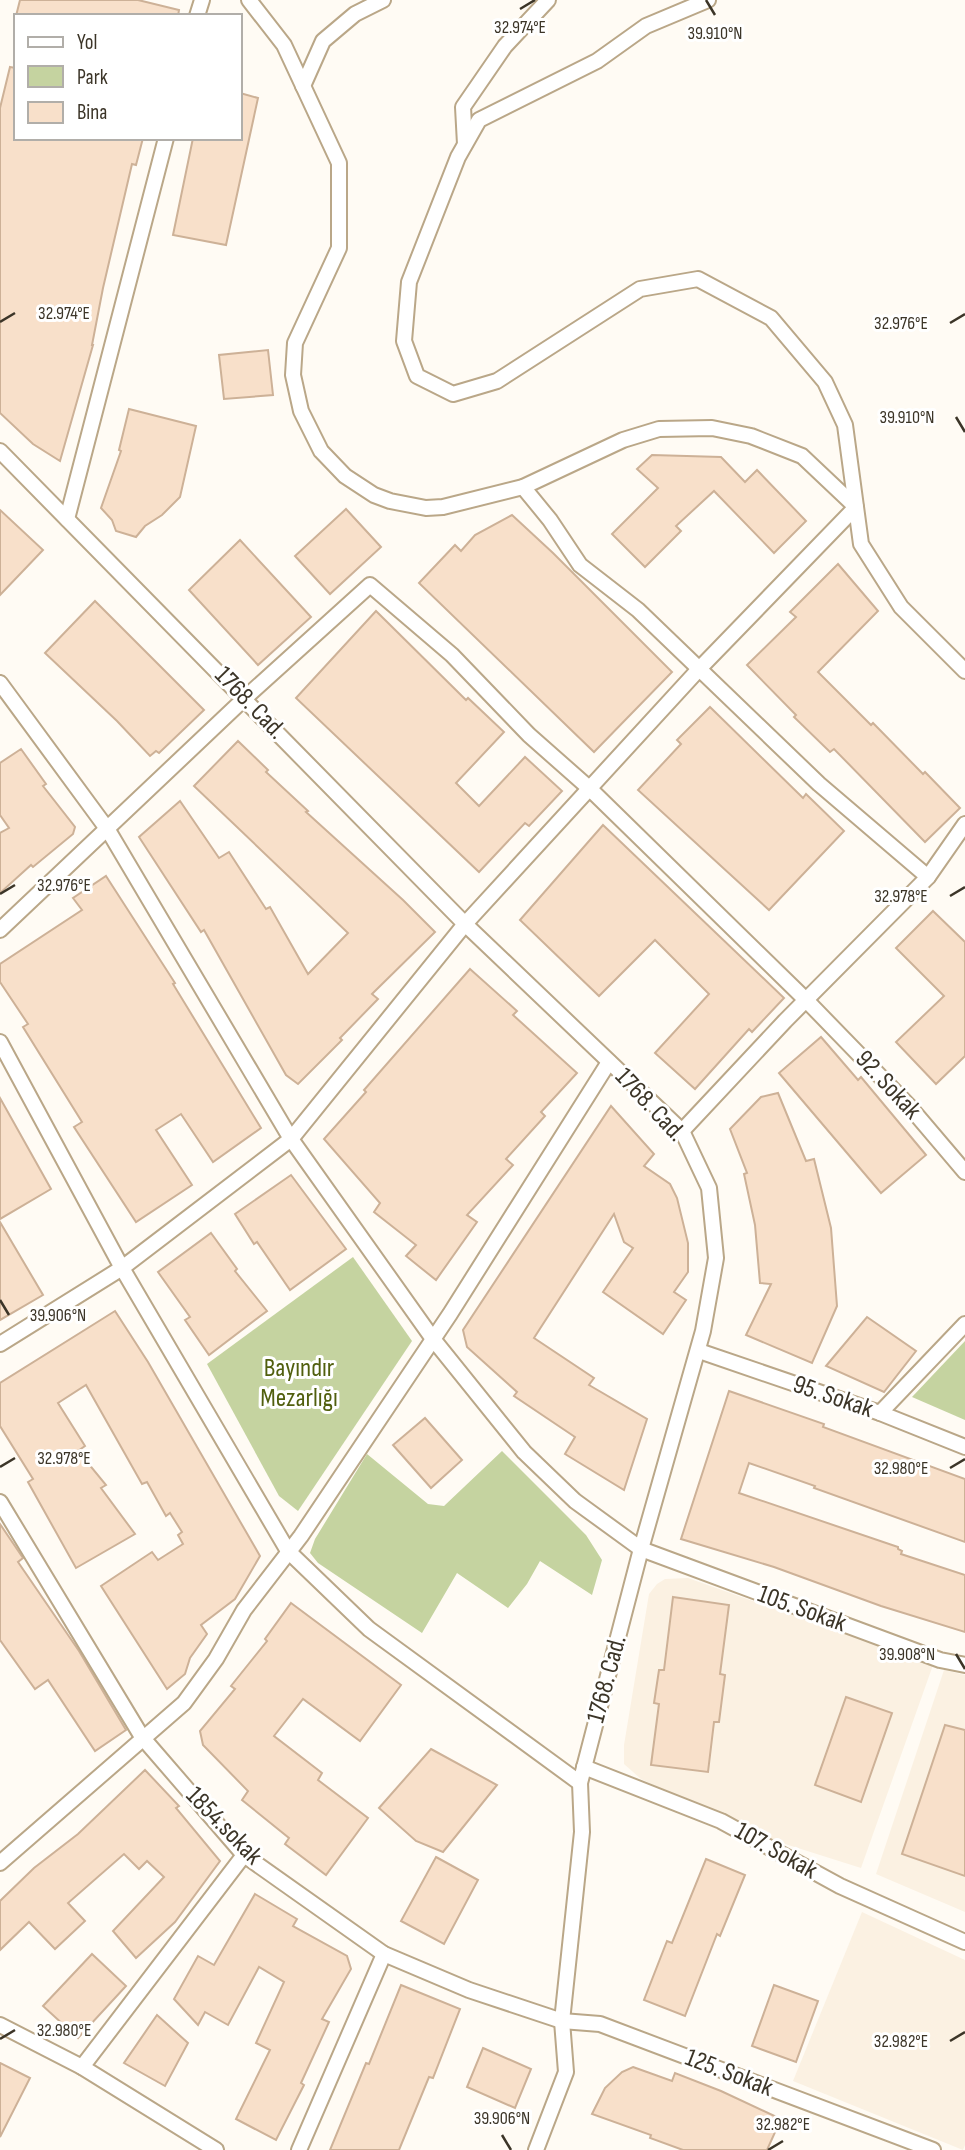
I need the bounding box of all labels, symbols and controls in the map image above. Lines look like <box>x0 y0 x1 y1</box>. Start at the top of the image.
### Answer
legend <box>14 14 242 140</box>
text: 32.974°E <box>494 17 546 38</box>
text: 39.910°N <box>688 23 742 44</box>
text: Yol <box>77 30 97 55</box>
text: Park <box>77 65 108 90</box>
text: Bina <box>77 100 107 125</box>
text: 32.974°E <box>38 303 90 324</box>
text: 32.976°E <box>874 313 928 334</box>
text: 39.910°N <box>880 407 934 428</box>
street label: 1768. Cad. <box>208 660 292 746</box>
text: 32.976°E <box>37 875 91 896</box>
text: 32.978°E <box>874 886 928 907</box>
street label: 92. Sokak <box>848 1044 928 1126</box>
street label: 1768. Cad. <box>608 1062 692 1148</box>
text: 39.906°N <box>30 1305 86 1326</box>
park label: Bayındır Mezarlığı <box>260 1353 338 1414</box>
street label: 95. Sokak <box>789 1369 877 1425</box>
text: 32.978°E <box>37 1448 91 1469</box>
text: 32.980°E <box>874 1458 928 1479</box>
street label: 105. Sokak <box>754 1579 851 1639</box>
street label: 1768. Cad. <box>581 1632 633 1726</box>
text: 39.908°N <box>879 1644 935 1665</box>
street label: 1854.sokak <box>179 1780 269 1872</box>
street label: 107. Sokak <box>729 1816 823 1886</box>
text: 32.980°E <box>37 2020 91 2041</box>
text: 32.982°E <box>874 2031 928 2052</box>
street label: 125. Sokak <box>681 2042 777 2104</box>
text: 39.906°N <box>474 2108 530 2129</box>
text: 32.982°E <box>756 2114 810 2135</box>

